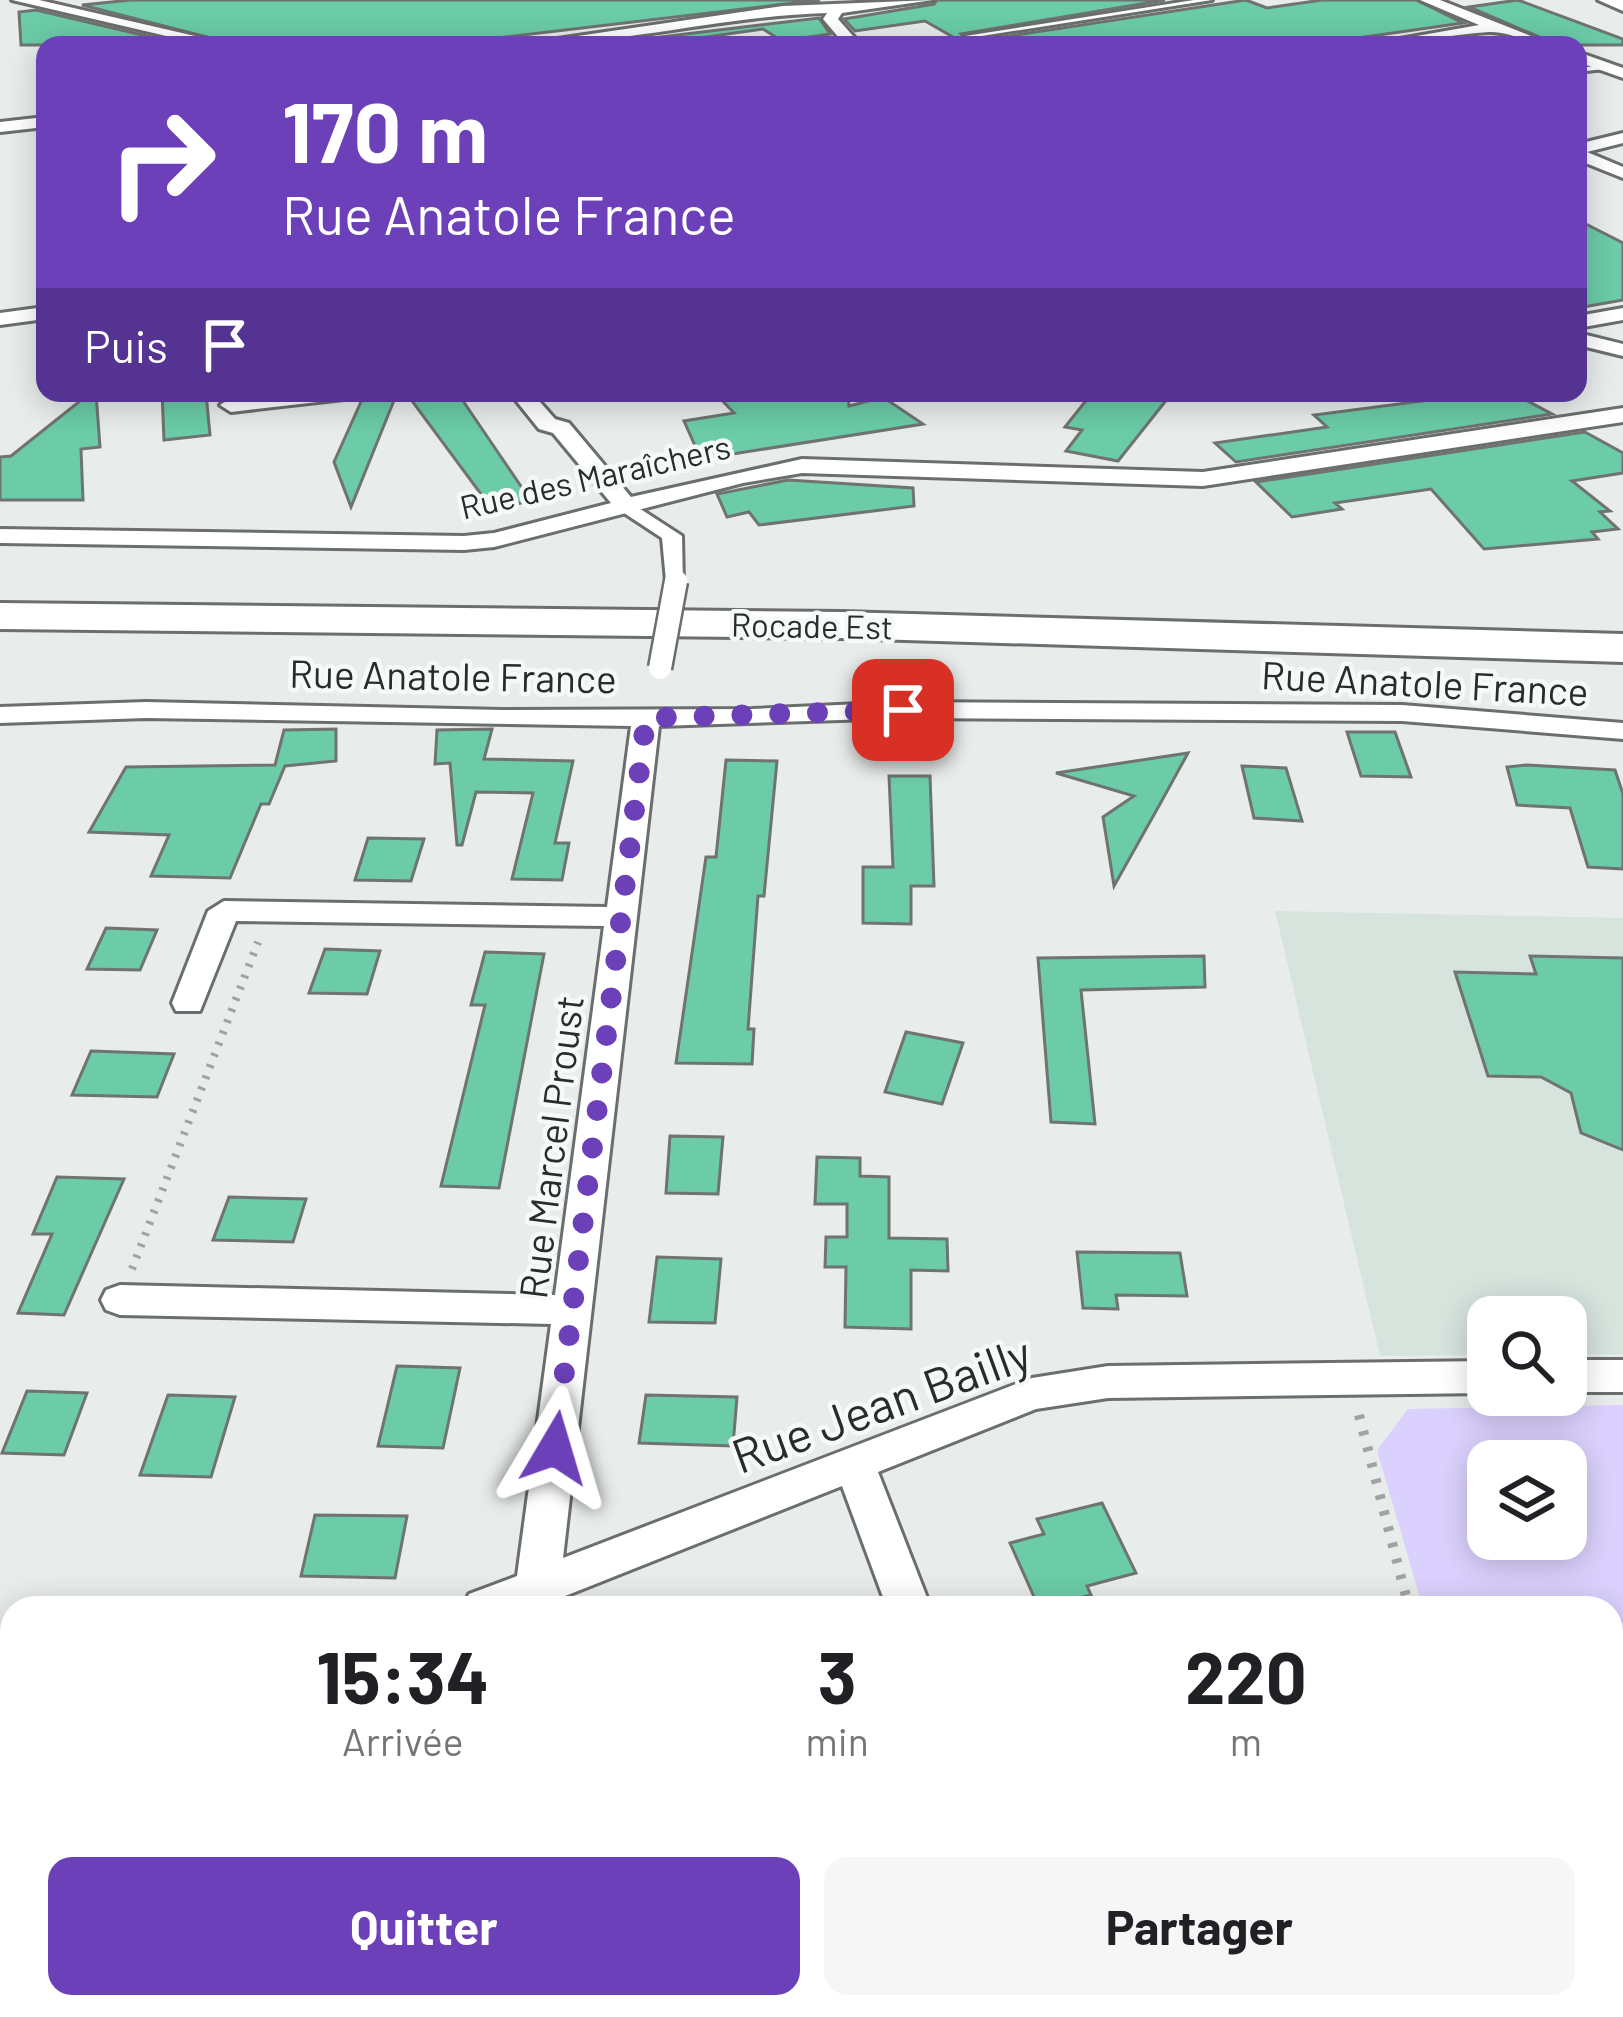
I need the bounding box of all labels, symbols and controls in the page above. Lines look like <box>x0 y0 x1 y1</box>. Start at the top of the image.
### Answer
text: 170 m <box>282 79 488 180</box>
icon: right <box>84 84 240 240</box>
text: Rue Anatole France <box>282 181 736 246</box>
icon: arrive <box>192 312 258 378</box>
text: Puis <box>84 318 168 372</box>
street label: Rue des Maraîchers <box>456 425 734 527</box>
street label: Rocade Est <box>731 604 893 646</box>
street label: Rue Anatole France <box>289 649 617 701</box>
street label: Rue Anatole France <box>1260 650 1590 714</box>
pin <box>852 659 954 761</box>
icon: arrive <box>870 677 936 743</box>
street label: Rue Marcel Proust <box>508 993 592 1301</box>
map controls <box>1467 1296 1587 1560</box>
button: search <box>1467 1296 1587 1416</box>
street label: Rue Jean Bailly <box>723 1322 1039 1484</box>
position arrow <box>492 1385 618 1511</box>
button: layers <box>1467 1440 1587 1560</box>
text: 15:34 <box>316 1632 489 1718</box>
text: 3 <box>818 1632 857 1718</box>
text: 220 <box>1185 1632 1307 1718</box>
text: Arrivée <box>342 1717 463 1764</box>
text: min <box>806 1717 869 1764</box>
text: m <box>1230 1717 1262 1764</box>
button: Quitter <box>48 1857 800 1995</box>
button: Partager <box>824 1857 1575 1995</box>

